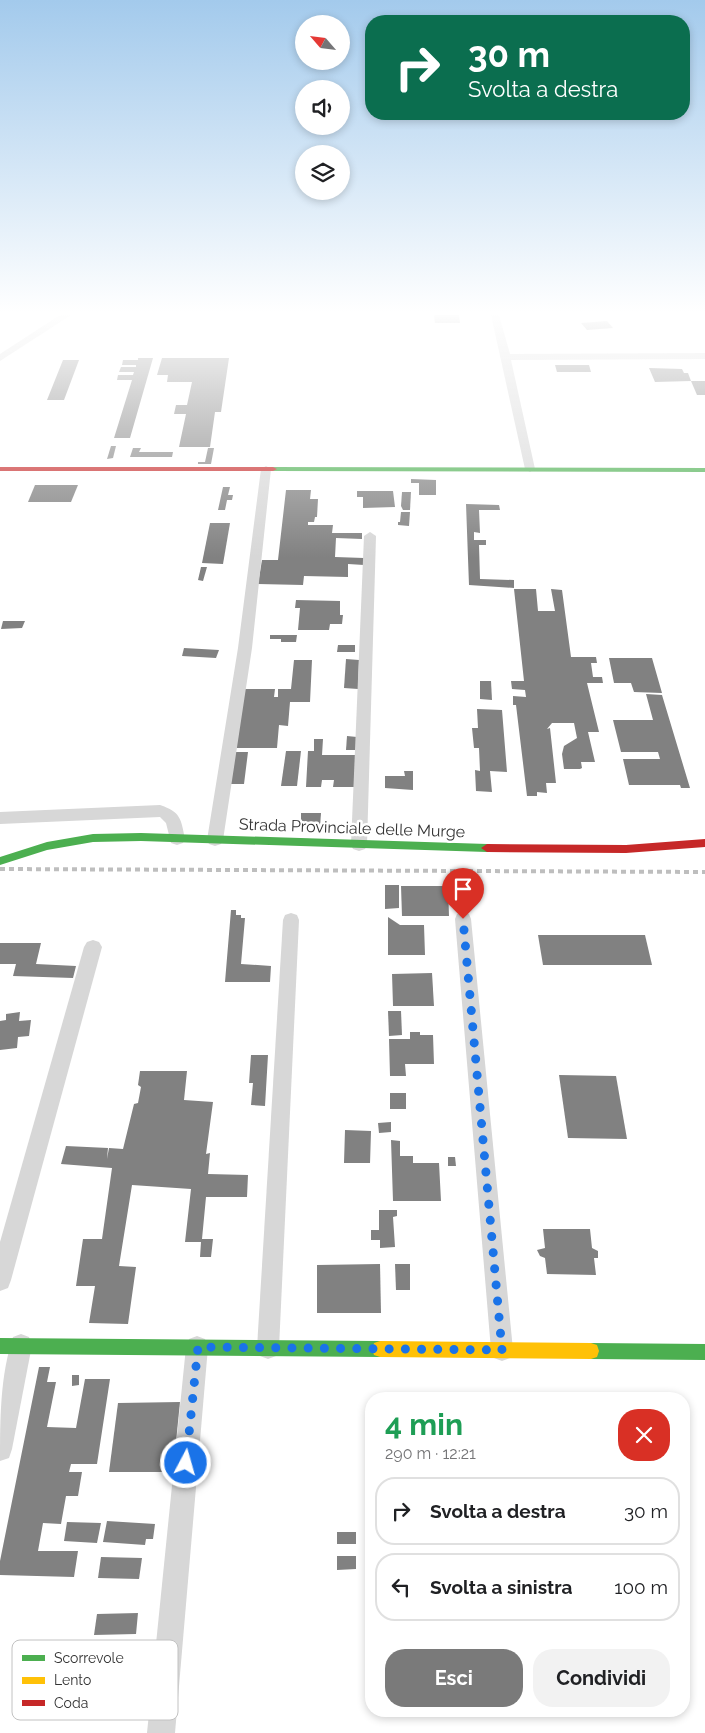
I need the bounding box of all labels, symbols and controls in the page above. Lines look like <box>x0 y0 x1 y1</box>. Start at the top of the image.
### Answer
north arrow <box>295 15 350 70</box>
map controls <box>295 15 350 200</box>
text: 30 m <box>468 34 550 75</box>
icon: right <box>385 35 450 100</box>
text: Svolta a destra <box>468 76 618 102</box>
button: sound <box>295 80 350 135</box>
button: layers <box>295 145 350 200</box>
street label: Strada Provinciale delle Murge <box>239 815 465 841</box>
pin <box>442 868 484 919</box>
icon: arrive <box>449 875 477 903</box>
text: 4 min <box>385 1407 463 1442</box>
button: close <box>618 1409 670 1461</box>
position arrow <box>159 1436 211 1488</box>
text: 290 m · 12:21 <box>385 1444 476 1463</box>
icon: right <box>387 1497 415 1525</box>
text: Svolta a destra <box>430 1500 566 1522</box>
text: 30 m <box>624 1500 668 1522</box>
icon: left <box>387 1573 415 1601</box>
text: Svolta a sinistra <box>430 1576 572 1598</box>
text: 100 m <box>614 1576 668 1598</box>
legend <box>12 1640 178 1720</box>
button: Esci <box>385 1649 523 1707</box>
button: Condividi <box>533 1649 670 1707</box>
text: Scorrevole <box>54 1650 124 1666</box>
text: Lento <box>54 1672 91 1688</box>
text: Coda <box>54 1695 88 1711</box>

